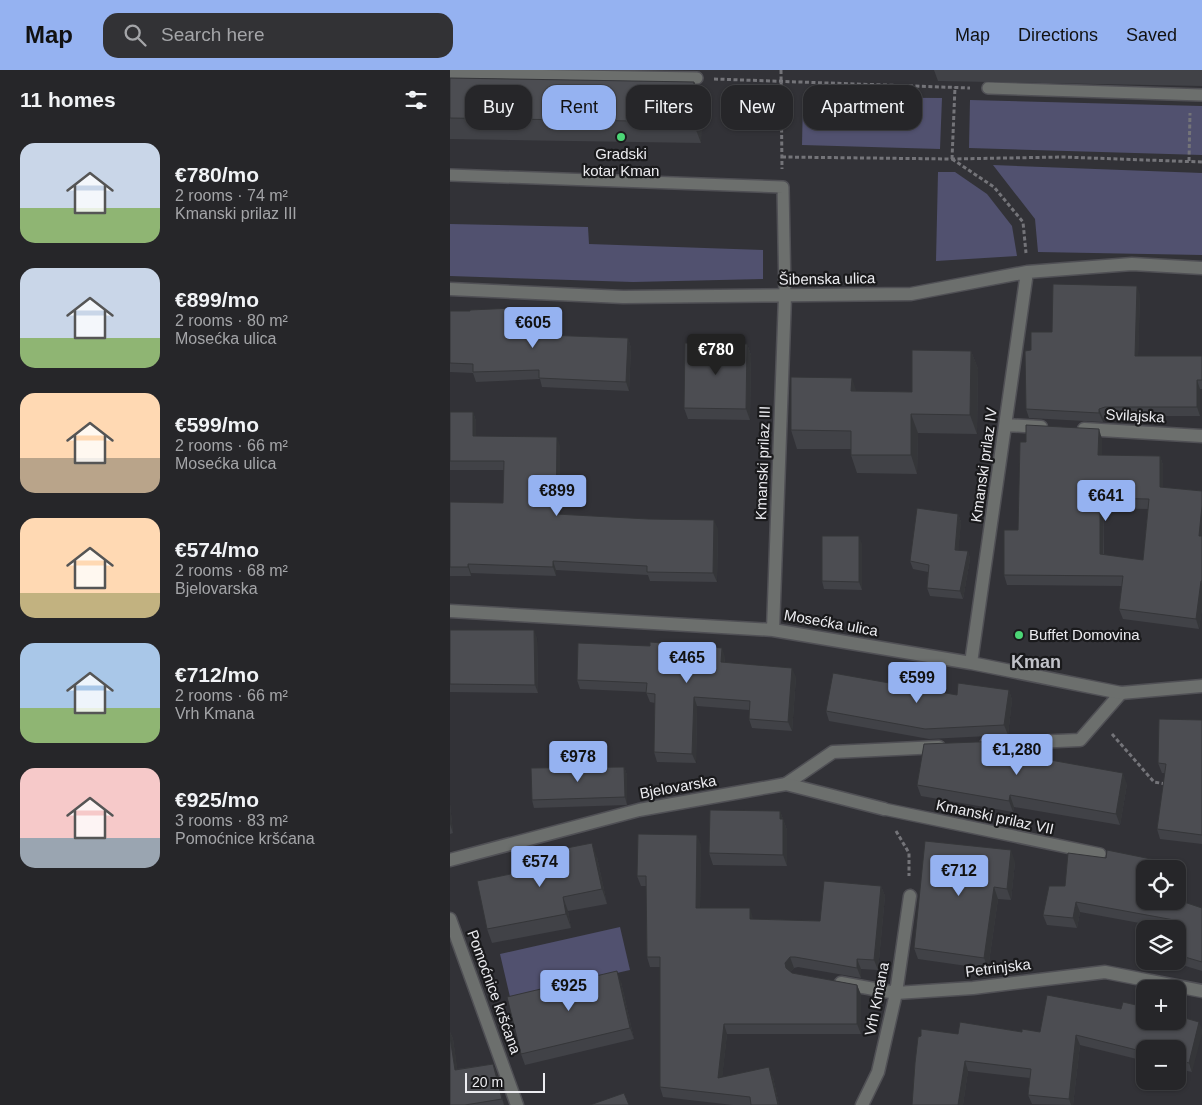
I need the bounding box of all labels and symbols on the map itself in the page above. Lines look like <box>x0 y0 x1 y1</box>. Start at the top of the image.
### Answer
marker: Gradski kotar Kman <box>615 131 627 143</box>
place label: Gradski kotar Kman <box>583 145 659 179</box>
street label: Šibenska ulica <box>778 269 876 288</box>
pin: €605 <box>503 306 563 349</box>
pin: €780 <box>686 334 746 376</box>
street label: Svilajska <box>1105 405 1166 426</box>
street label: Kmanski prilaz III <box>752 406 773 520</box>
street label: Kmanski prilaz IV <box>967 406 1000 523</box>
pin: €899 <box>527 474 587 517</box>
pin: €641 <box>1076 480 1136 522</box>
street label: Mosećka ulica <box>783 606 880 639</box>
place label: Buffet Domovina <box>1029 626 1140 643</box>
marker: Buffet Domovina <box>1013 629 1025 641</box>
pin: €465 <box>657 642 717 684</box>
district label: Kman <box>1011 652 1061 672</box>
pin: €599 <box>887 662 947 704</box>
pin: €1,280 <box>976 734 1058 776</box>
pin: €978 <box>548 740 608 783</box>
street label: Bjelovarska <box>638 771 718 802</box>
street label: Kmanski prilaz VII <box>935 796 1056 837</box>
pin: €574 <box>510 846 570 888</box>
pin: €712 <box>929 854 989 897</box>
street label: Pomoćnice kršćana <box>464 927 525 1057</box>
street label: Petrinjska <box>964 955 1032 980</box>
street label: Vrh Kmana <box>861 960 892 1037</box>
pin: €925 <box>539 970 599 1012</box>
scale bar <box>465 1070 545 1093</box>

